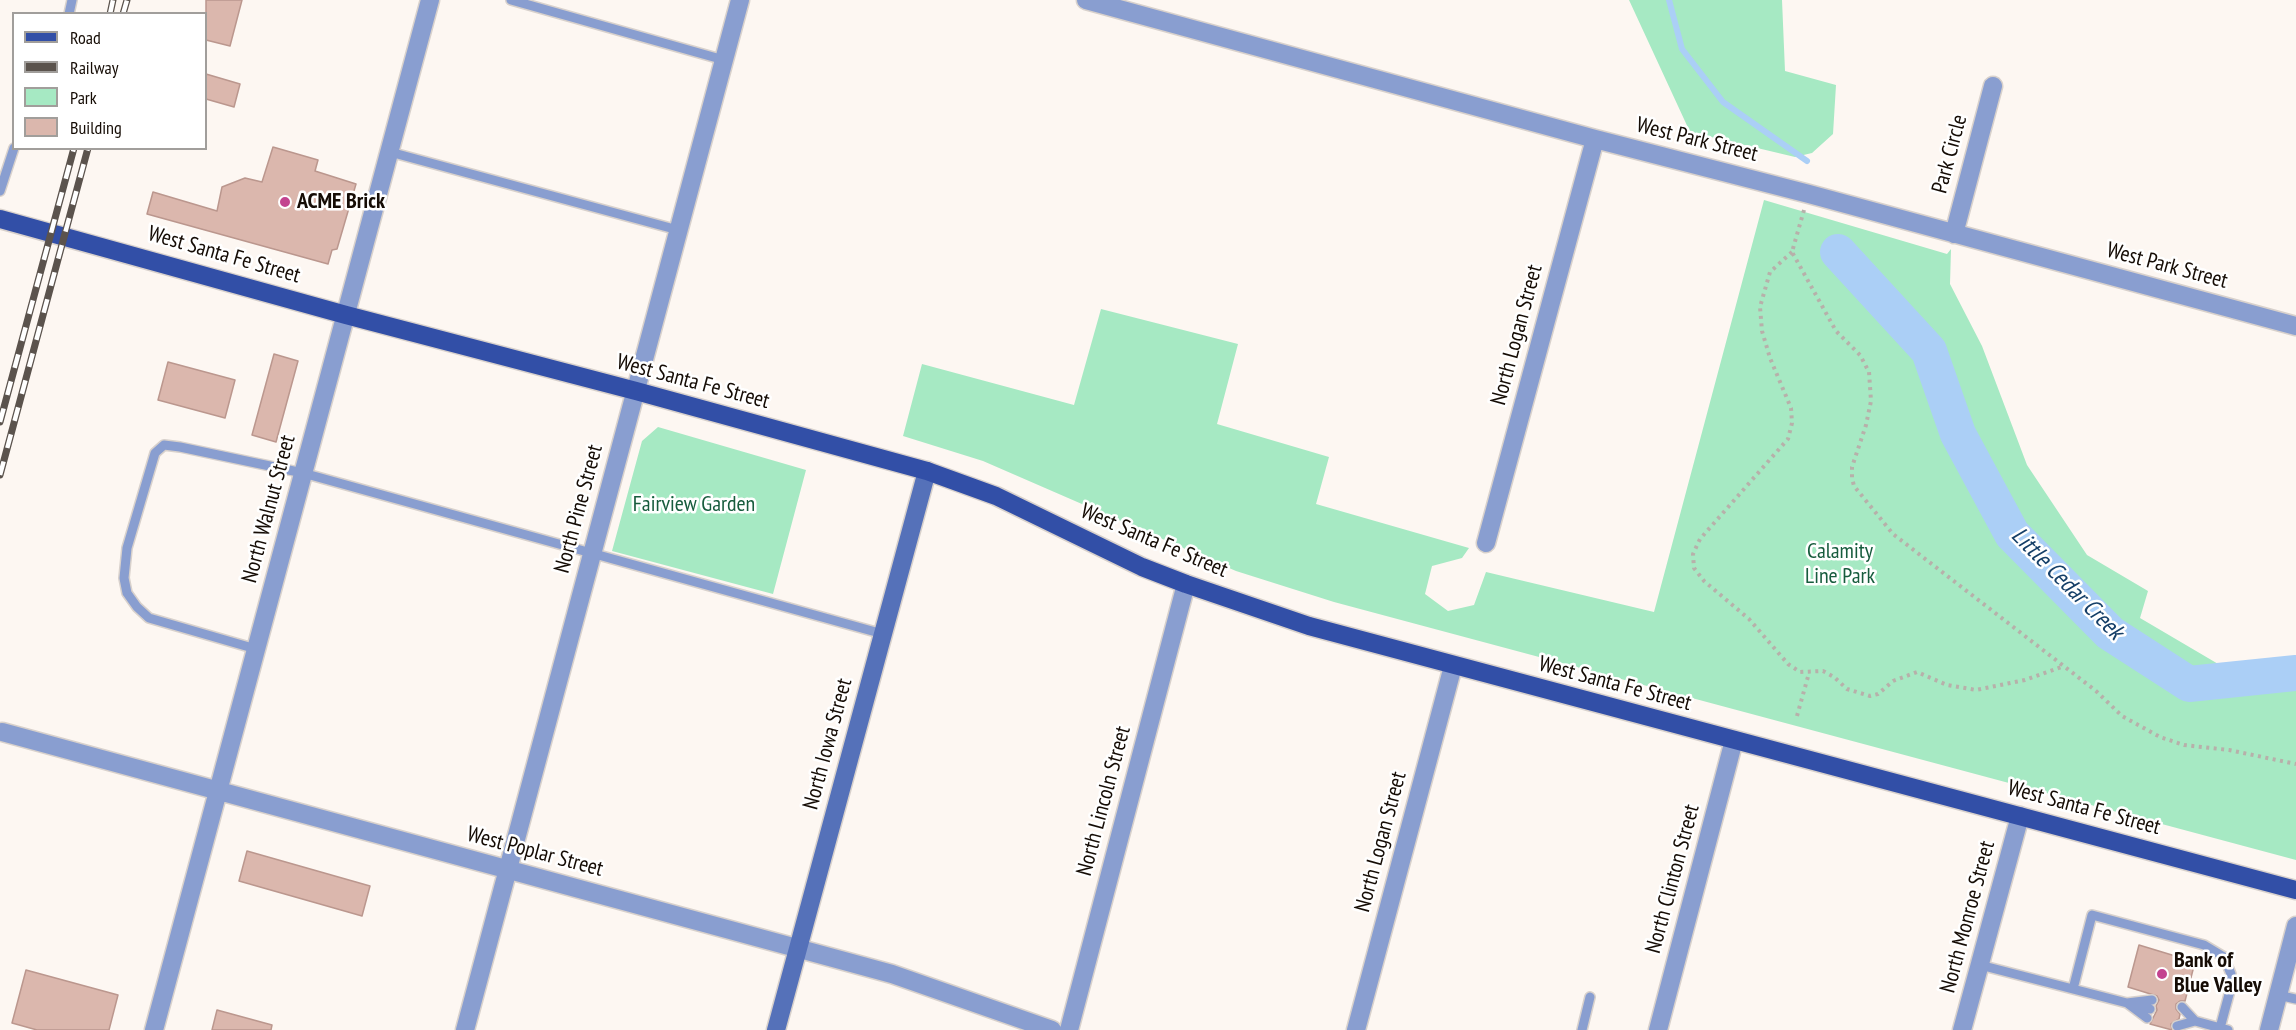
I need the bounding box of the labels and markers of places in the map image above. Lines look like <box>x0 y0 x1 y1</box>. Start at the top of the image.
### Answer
place label: ACME Brick <box>297 189 385 215</box>
marker: ACME Brick <box>278 195 292 209</box>
place label: Bank of Blue Valley <box>2174 948 2262 999</box>
marker: Bank of Blue Valley <box>2155 967 2169 981</box>

